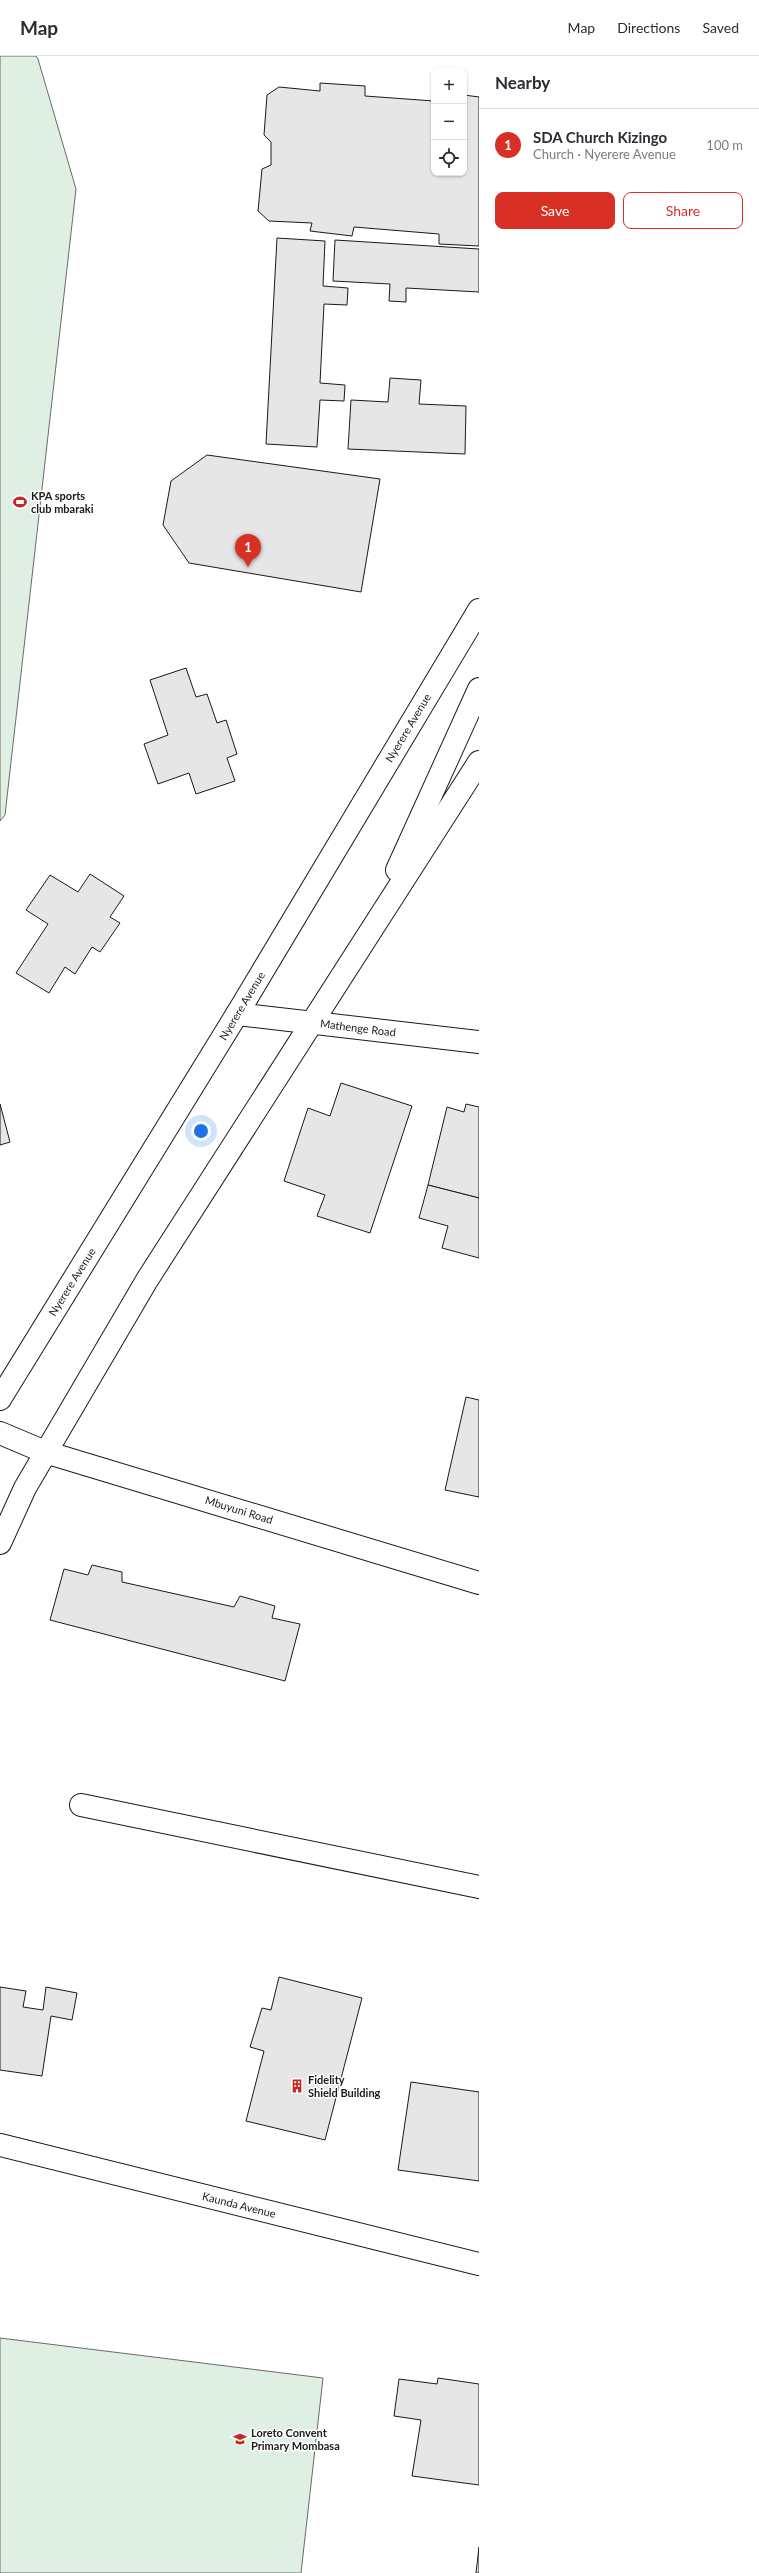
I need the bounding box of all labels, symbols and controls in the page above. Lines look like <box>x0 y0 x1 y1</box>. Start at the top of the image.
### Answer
text: Map <box>20 16 58 39</box>
text: Map <box>568 19 595 36</box>
text: Directions <box>617 19 680 36</box>
text: Saved <box>702 19 739 36</box>
map controls <box>431 68 467 176</box>
button: + <box>431 68 467 104</box>
text: Nearby <box>495 72 550 93</box>
button: − <box>431 104 467 140</box>
text: SDA Church Kizingo <box>533 128 667 146</box>
text: 1 <box>504 137 512 153</box>
text: 100 m <box>706 137 743 153</box>
button: locate <box>431 140 467 176</box>
text: Church · Nyerere Avenue <box>533 146 676 162</box>
button: Save <box>495 192 615 229</box>
button: Share <box>623 192 743 229</box>
place label: KPA sports club mbaraki <box>31 489 94 515</box>
sports icon: KPA sports club mbaraki <box>12 494 28 510</box>
pin: 1 <box>235 534 261 567</box>
street label: Nyerere Avenue <box>382 691 433 764</box>
street label: Nyerere Avenue <box>216 969 267 1042</box>
street label: Mathenge Road <box>319 1016 397 1039</box>
your location <box>191 1121 211 1141</box>
street label: Nyerere Avenue <box>45 1245 98 1318</box>
street label: Mbuyuni Road <box>204 1493 275 1526</box>
place label: Fidelity Shield Building <box>308 2073 381 2099</box>
building icon: Fidelity Shield Building <box>289 2078 305 2094</box>
street label: Kaunda Avenue <box>201 2189 277 2220</box>
place label: Loreto Convent Primary Mombasa <box>251 2426 340 2452</box>
school or university icon: Loreto Convent Primary Mombasa <box>232 2431 248 2447</box>

